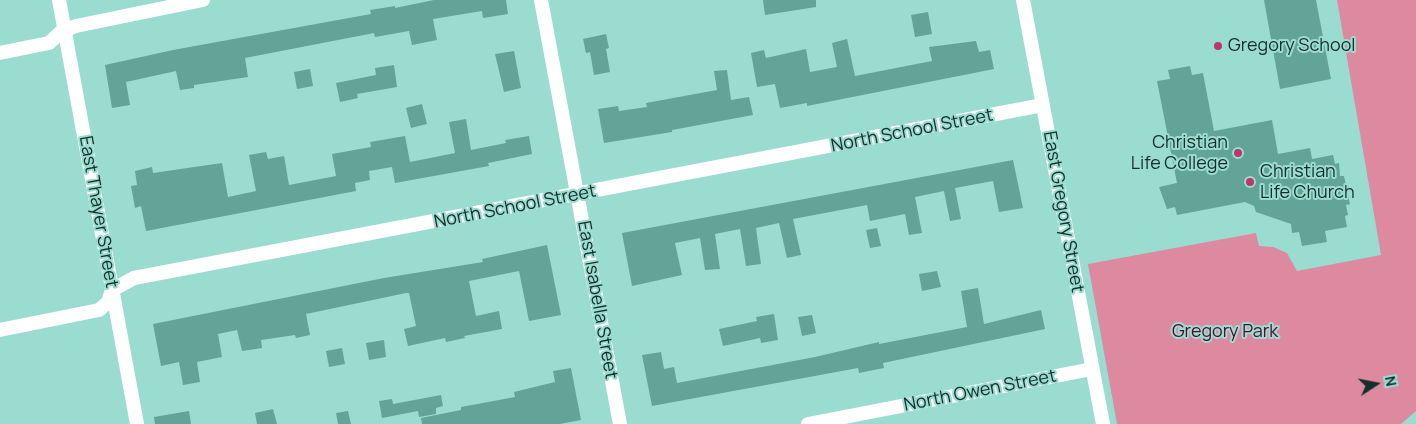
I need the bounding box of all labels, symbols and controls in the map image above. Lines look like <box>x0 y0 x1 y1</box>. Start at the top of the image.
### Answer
place label: Gregory School <box>1228 35 1356 57</box>
marker: Gregory School <box>1212 40 1224 52</box>
street label: North School Street <box>829 105 995 157</box>
street label: East Gregory Street <box>1038 130 1088 294</box>
place label: Christian Life College <box>1131 132 1228 174</box>
street label: East Thayer Street <box>74 134 122 290</box>
marker: Christian Life College <box>1232 147 1244 159</box>
place label: Christian Life Church <box>1260 161 1355 203</box>
marker: Christian Life Church <box>1244 176 1256 188</box>
street label: North School Street <box>432 181 598 233</box>
street label: East Isabella Street <box>572 219 622 381</box>
park label: Gregory Park <box>1172 321 1278 343</box>
north arrow <box>1351 359 1401 409</box>
street label: North Owen Street <box>902 366 1058 416</box>
text: N <box>1381 374 1402 388</box>

